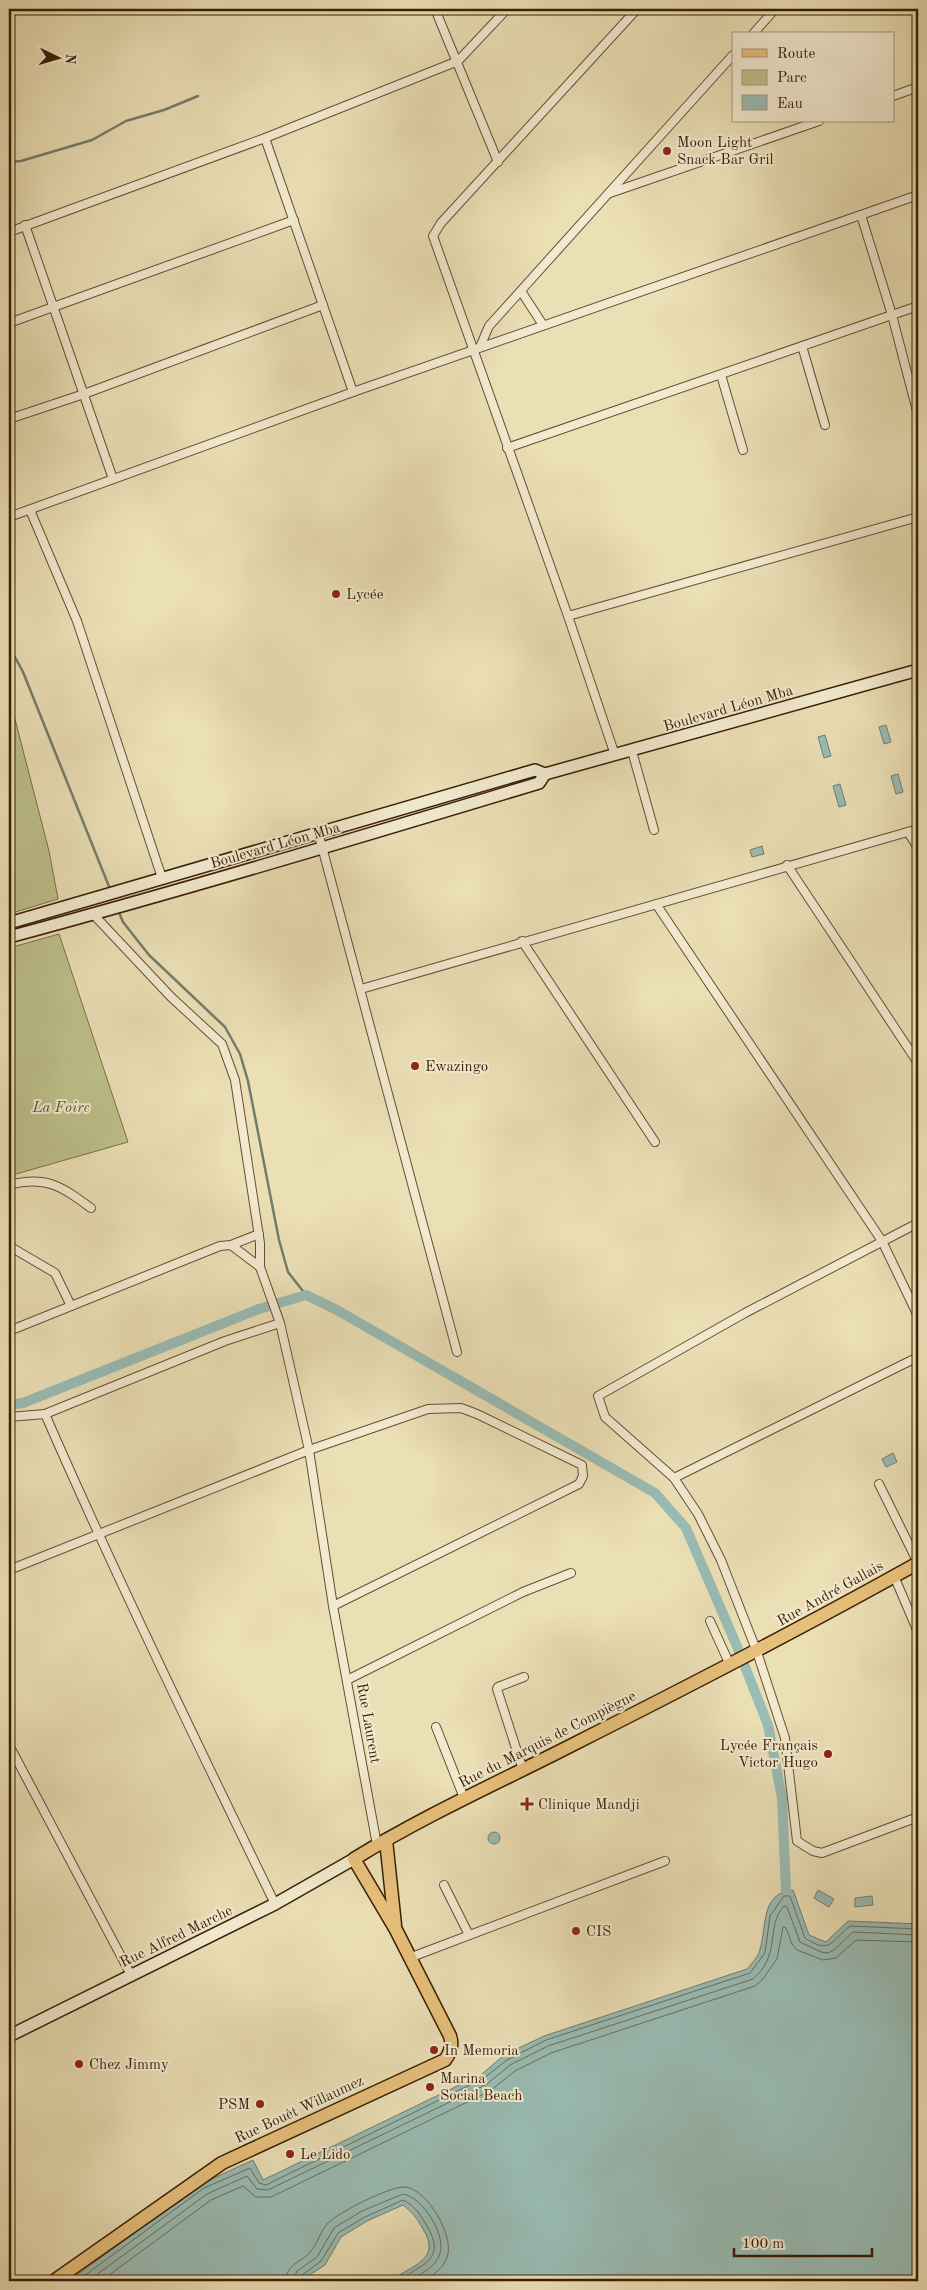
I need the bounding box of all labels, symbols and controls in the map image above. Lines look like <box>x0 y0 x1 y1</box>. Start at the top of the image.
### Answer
north arrow <box>32 32 82 82</box>
legend <box>732 32 894 122</box>
text: Route <box>777 47 815 62</box>
text: N <box>62 53 77 65</box>
text: Parc <box>777 71 807 86</box>
text: Eau <box>777 97 803 112</box>
place label: Moon Light Snack Bar Gril <box>677 136 774 168</box>
marker: Moon Light Snack Bar Gril <box>661 145 673 157</box>
marker: Lycée <box>330 588 342 600</box>
place label: Lycée <box>346 588 384 603</box>
street label: Boulevard Léon Mba <box>662 684 796 735</box>
street label: Boulevard Léon Mba <box>209 821 343 872</box>
marker: Ewazingo <box>409 1060 421 1072</box>
place label: Ewazingo <box>425 1060 488 1075</box>
park label: La Foire <box>31 1101 90 1116</box>
street label: Rue André Gallais <box>775 1559 886 1630</box>
street label: Rue Laurent <box>353 1682 382 1765</box>
street label: Rue du Marquis de Compiègne <box>457 1689 639 1792</box>
place label: Lycée Français Victor Hugo <box>720 1739 818 1771</box>
marker: Lycée Français Victor Hugo <box>822 1748 834 1760</box>
marker: Clinique Mandji <box>520 1797 534 1811</box>
place label: Clinique Mandji <box>538 1798 640 1813</box>
street label: Rue Alfred Marche <box>118 1904 235 1971</box>
marker: CIS <box>570 1925 582 1937</box>
place label: CIS <box>586 1925 611 1940</box>
marker: In Memoria <box>428 2044 440 2056</box>
place label: In Memoria <box>444 2044 519 2059</box>
marker: Chez Jimmy <box>73 2058 85 2070</box>
place label: Chez Jimmy <box>89 2058 169 2073</box>
place label: Marina Social Beach <box>440 2072 522 2104</box>
street label: Rue Bouêt Willaumez <box>233 2074 366 2147</box>
marker: Marina Social Beach <box>424 2081 436 2093</box>
place label: PSM <box>218 2098 250 2113</box>
marker: PSM <box>254 2098 266 2110</box>
marker: Le Lido <box>284 2148 296 2160</box>
place label: Le Lido <box>300 2148 351 2163</box>
scale bar <box>734 2225 872 2257</box>
text: 100 m <box>742 2237 784 2252</box>

